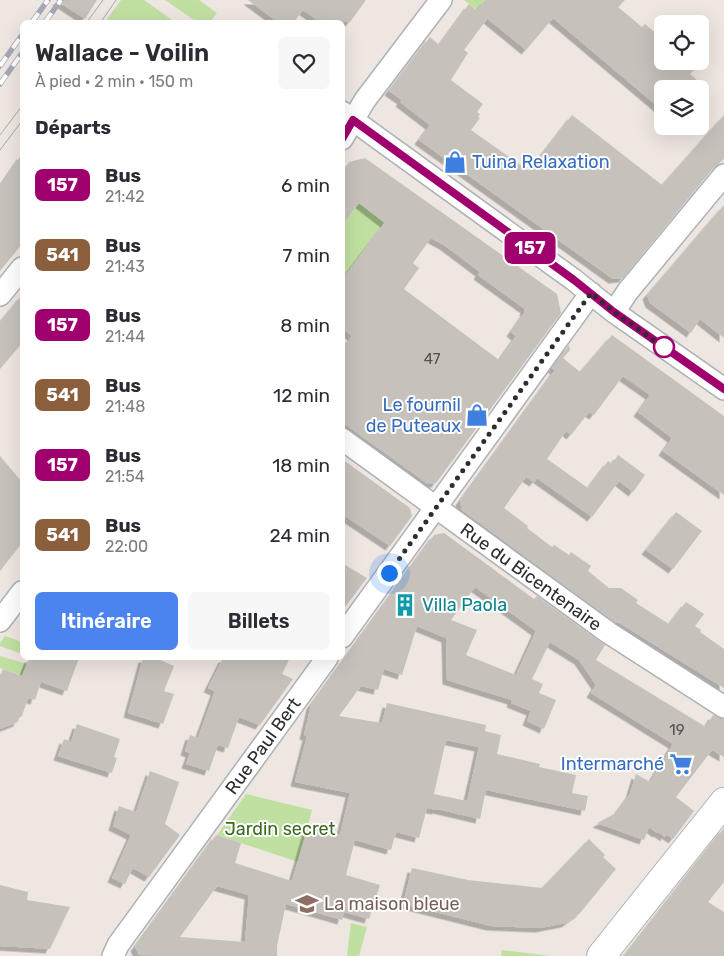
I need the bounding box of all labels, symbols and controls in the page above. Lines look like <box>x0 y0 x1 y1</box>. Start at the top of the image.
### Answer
map controls <box>654 15 709 135</box>
button: locate <box>654 15 709 70</box>
button: heart <box>278 37 330 89</box>
text: Wallace - Voilin <box>35 39 209 67</box>
text: À pied · 2 min · 150 m <box>35 72 193 91</box>
button: layers <box>654 80 709 135</box>
text: Départs <box>35 116 111 139</box>
shop icon: Tuina Relaxation <box>442 149 468 175</box>
place label: Tuina Relaxation <box>472 151 610 173</box>
text: Bus <box>105 164 141 187</box>
text: 157 <box>47 174 78 196</box>
text: 6 min <box>281 174 330 197</box>
text: 21:42 <box>105 187 145 206</box>
line badge: 157 <box>501 232 559 264</box>
text: Bus <box>105 234 141 257</box>
text: 157 <box>515 237 545 259</box>
text: 541 <box>46 244 79 266</box>
text: 7 min <box>283 244 330 267</box>
text: 21:43 <box>105 257 145 276</box>
text: Bus <box>105 304 141 327</box>
text: 157 <box>47 314 78 336</box>
text: 8 min <box>280 314 330 337</box>
text: 21:44 <box>105 327 145 346</box>
unlabelled marker <box>653 336 675 358</box>
house number: 47 <box>424 350 441 368</box>
text: Bus <box>105 374 141 397</box>
text: 541 <box>46 384 79 406</box>
text: 12 min <box>273 384 330 407</box>
place label: Le fournil de Puteaux <box>366 394 461 437</box>
text: 21:48 <box>105 397 145 416</box>
shop icon: Le fournil de Puteaux <box>464 402 490 428</box>
text: Bus <box>105 444 141 467</box>
text: 157 <box>47 454 78 476</box>
text: 18 min <box>272 454 330 477</box>
text: 21:54 <box>105 467 145 486</box>
text: Bus <box>105 514 141 537</box>
street label: Rue du Bicentenaire <box>456 518 606 636</box>
text: 541 <box>46 524 79 546</box>
text: 24 min <box>270 524 330 547</box>
text: 22:00 <box>105 537 148 556</box>
your location <box>377 561 402 586</box>
button: Itinéraire <box>35 592 178 650</box>
button: Billets <box>188 592 330 650</box>
building icon: Villa Paola <box>392 592 418 618</box>
place label: Villa Paola <box>422 594 507 616</box>
street label: Rue Paul Bert <box>221 693 305 799</box>
house number: 19 <box>669 721 685 739</box>
supermarket icon: Intermarché <box>668 751 694 777</box>
place label: Intermarché <box>561 753 664 775</box>
park label: Jardin secret <box>224 818 336 840</box>
school or university icon: La maison bleue <box>294 891 320 917</box>
place label: La maison bleue <box>324 893 460 915</box>

